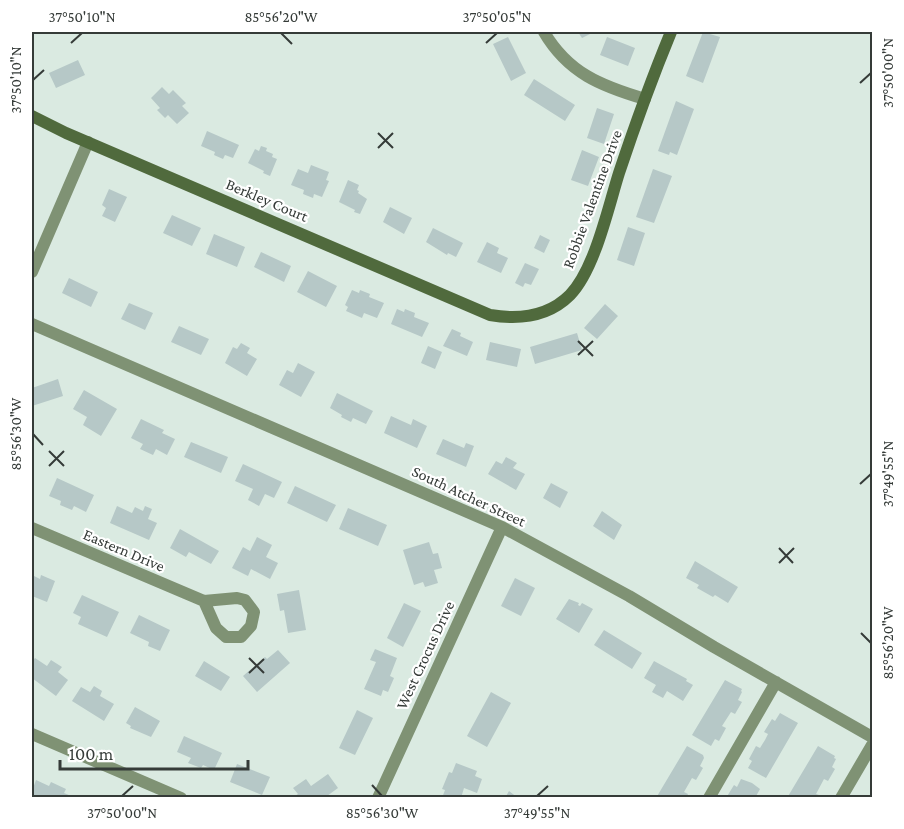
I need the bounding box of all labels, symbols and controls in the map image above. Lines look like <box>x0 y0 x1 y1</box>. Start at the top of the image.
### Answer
text: 37°50'10"N <box>48 9 116 25</box>
text: 85°56'20"W <box>244 9 318 25</box>
text: 37°50'05"N <box>463 9 532 25</box>
text: 37°50'00"N <box>880 38 896 108</box>
text: 37°50'10"N <box>8 46 24 114</box>
street label: Robbie Valentine Drive <box>559 128 625 270</box>
street label: Berkley Court <box>223 175 311 226</box>
text: 85°56'30"W <box>8 397 24 470</box>
text: 37°49'55"N <box>880 441 896 507</box>
street label: South Atcher Street <box>410 462 529 530</box>
street label: Eastern Drive <box>81 525 167 575</box>
street label: West Crocus Drive <box>392 598 458 712</box>
text: 85°56'20"W <box>880 606 896 680</box>
scale bar <box>60 733 248 771</box>
text: 100 m <box>69 744 114 764</box>
text: 37°50'00"N <box>87 805 157 821</box>
text: 85°56'30"W <box>346 805 419 821</box>
text: 37°49'55"N <box>504 805 570 821</box>

